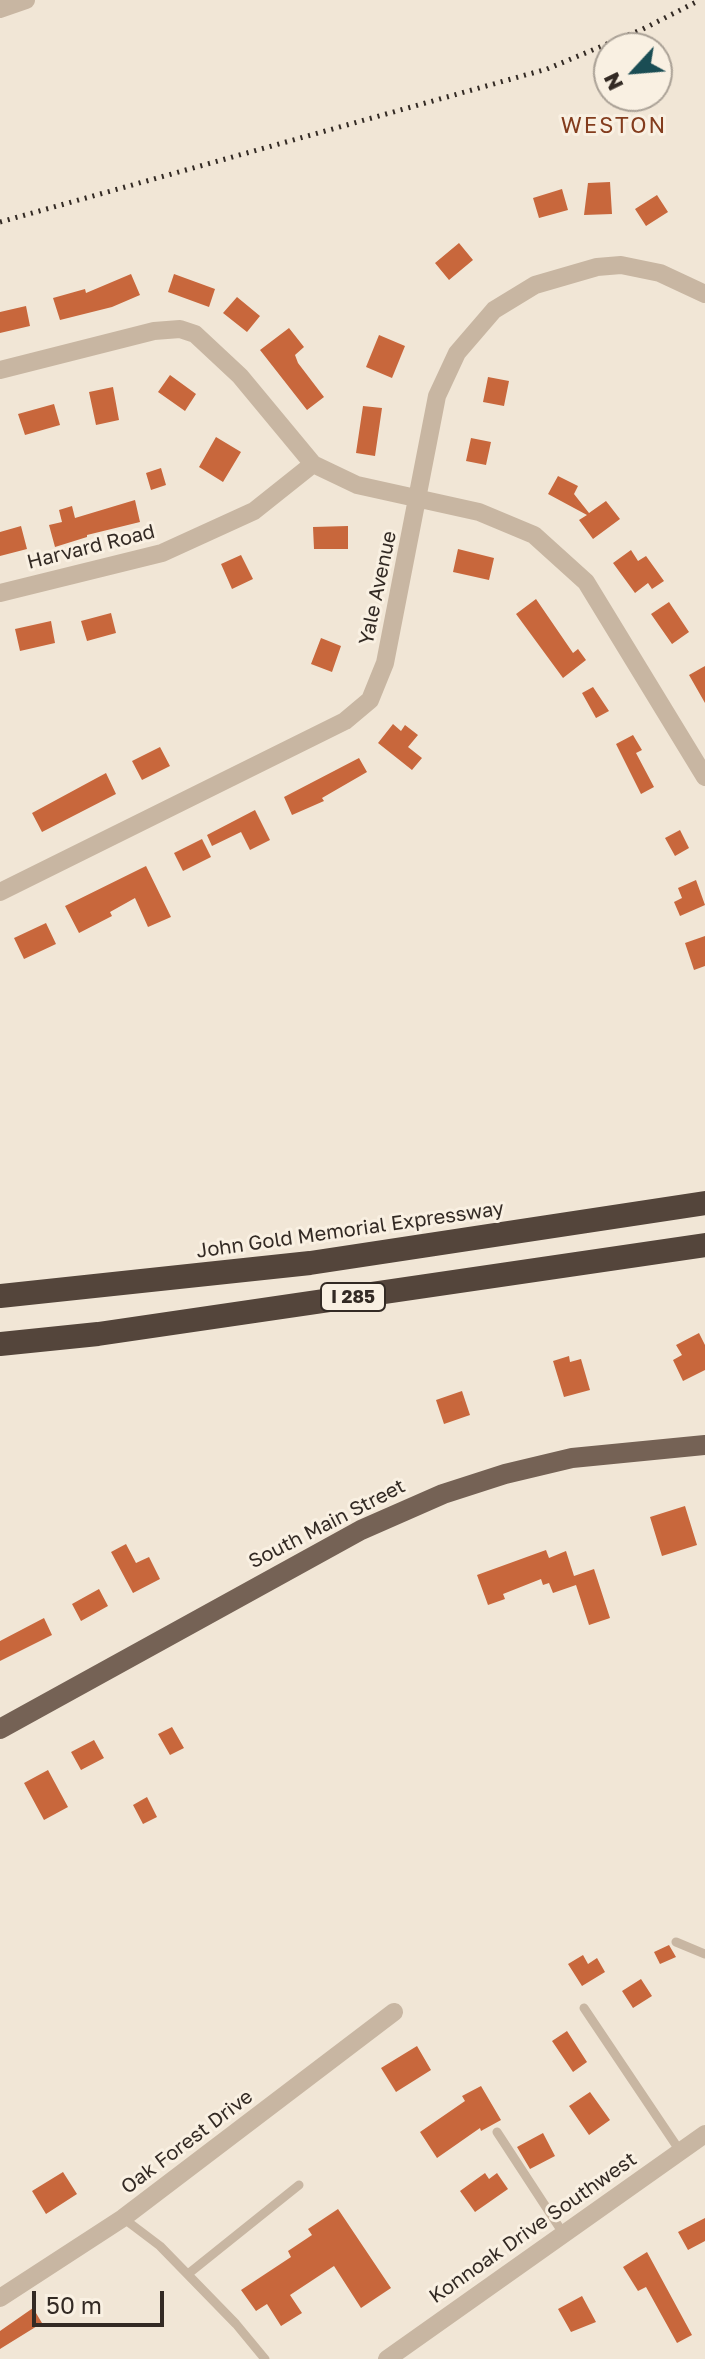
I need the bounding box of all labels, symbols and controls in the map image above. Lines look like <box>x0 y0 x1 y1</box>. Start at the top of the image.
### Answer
north arrow <box>593 32 673 112</box>
text: N <box>597 68 629 95</box>
district label: WESTON <box>561 113 667 139</box>
street label: Harvard Road <box>25 520 157 574</box>
street label: Yale Avenue <box>354 529 402 647</box>
street label: John Gold Memorial Expressway <box>195 1197 505 1263</box>
road number: I 285 <box>321 1283 385 1311</box>
street label: South Main Street <box>245 1474 409 1574</box>
street label: Oak Forest Drive <box>117 2085 257 2199</box>
street label: Konnoak Drive Southwest <box>425 2147 641 2309</box>
scale bar <box>36 2275 168 2325</box>
text: 50 m <box>46 2290 102 2319</box>

